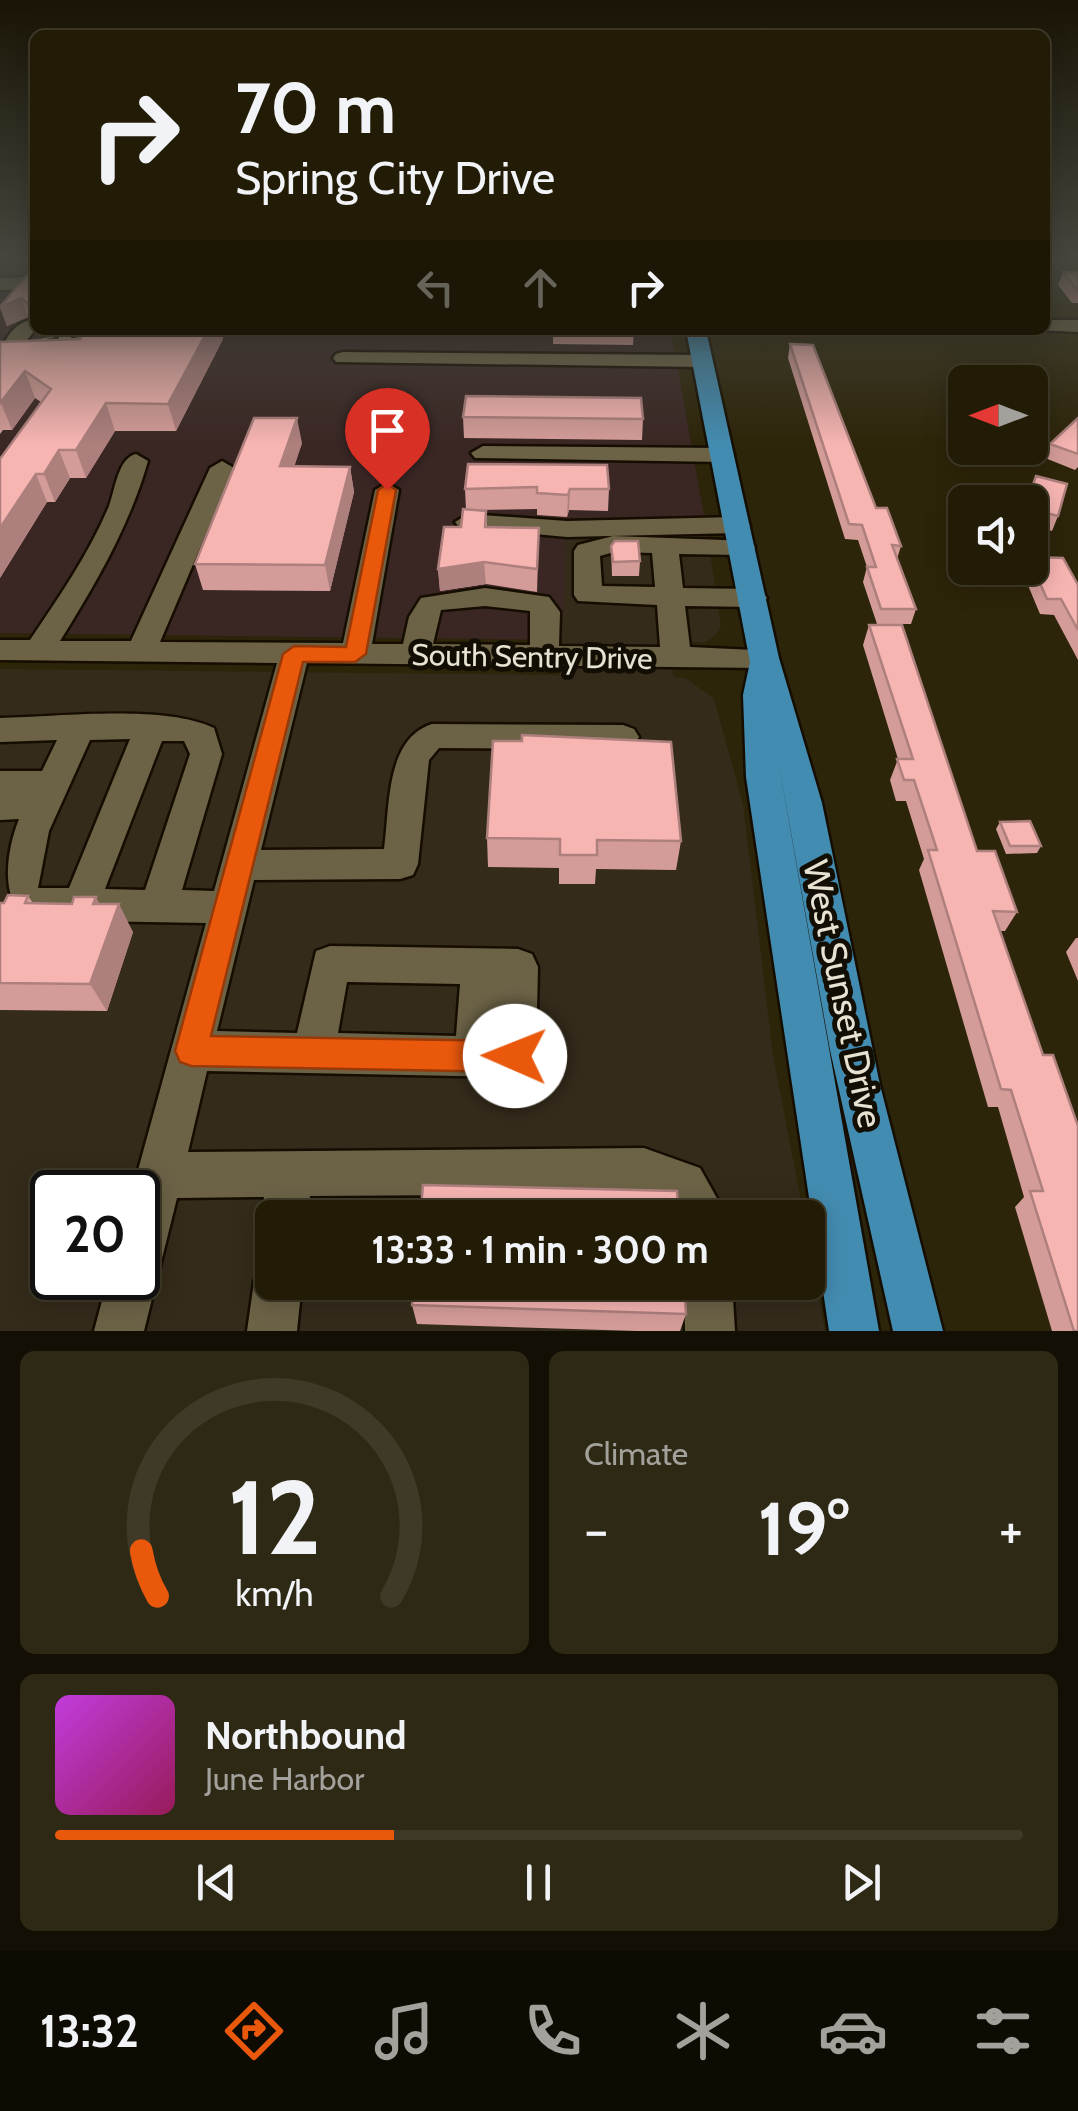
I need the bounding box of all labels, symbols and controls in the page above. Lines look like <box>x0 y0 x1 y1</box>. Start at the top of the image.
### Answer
text: 70 m <box>235 65 396 151</box>
icon: right <box>70 70 200 200</box>
text: Spring City Drive <box>235 151 555 205</box>
icon: left <box>408 260 463 315</box>
icon: ahead <box>513 260 568 315</box>
icon: right <box>618 260 673 315</box>
north arrow <box>948 365 1048 465</box>
map controls <box>948 365 1048 585</box>
pin <box>345 388 430 491</box>
icon: arrive <box>360 403 415 458</box>
button: sound <box>948 485 1048 585</box>
street label: South Sentry Drive <box>411 636 653 677</box>
street label: West Sunset Drive <box>794 856 893 1132</box>
position arrow <box>463 1004 567 1108</box>
speed limit sign: 20 <box>30 1170 160 1300</box>
text: 13:33 · 1 min · 300 m <box>371 1226 709 1273</box>
text: Climate <box>584 1434 688 1473</box>
text: 12 <box>228 1454 321 1580</box>
text: 19° <box>758 1483 849 1574</box>
text: − <box>584 1496 608 1563</box>
text: + <box>999 1496 1023 1563</box>
text: km/h <box>235 1572 314 1615</box>
text: Northbound <box>205 1712 407 1759</box>
text: June Harbor <box>205 1759 364 1798</box>
icon: previous <box>189 1855 244 1910</box>
icon: pause <box>511 1855 566 1910</box>
icon: next <box>834 1855 889 1910</box>
icon: directions <box>219 1996 289 2066</box>
icon: music <box>369 1996 439 2066</box>
icon: phone <box>518 1996 588 2066</box>
icon: climate <box>668 1996 738 2066</box>
icon: car <box>818 1996 888 2066</box>
icon: filters <box>968 1996 1038 2066</box>
text: 13:32 <box>40 2004 139 2058</box>

